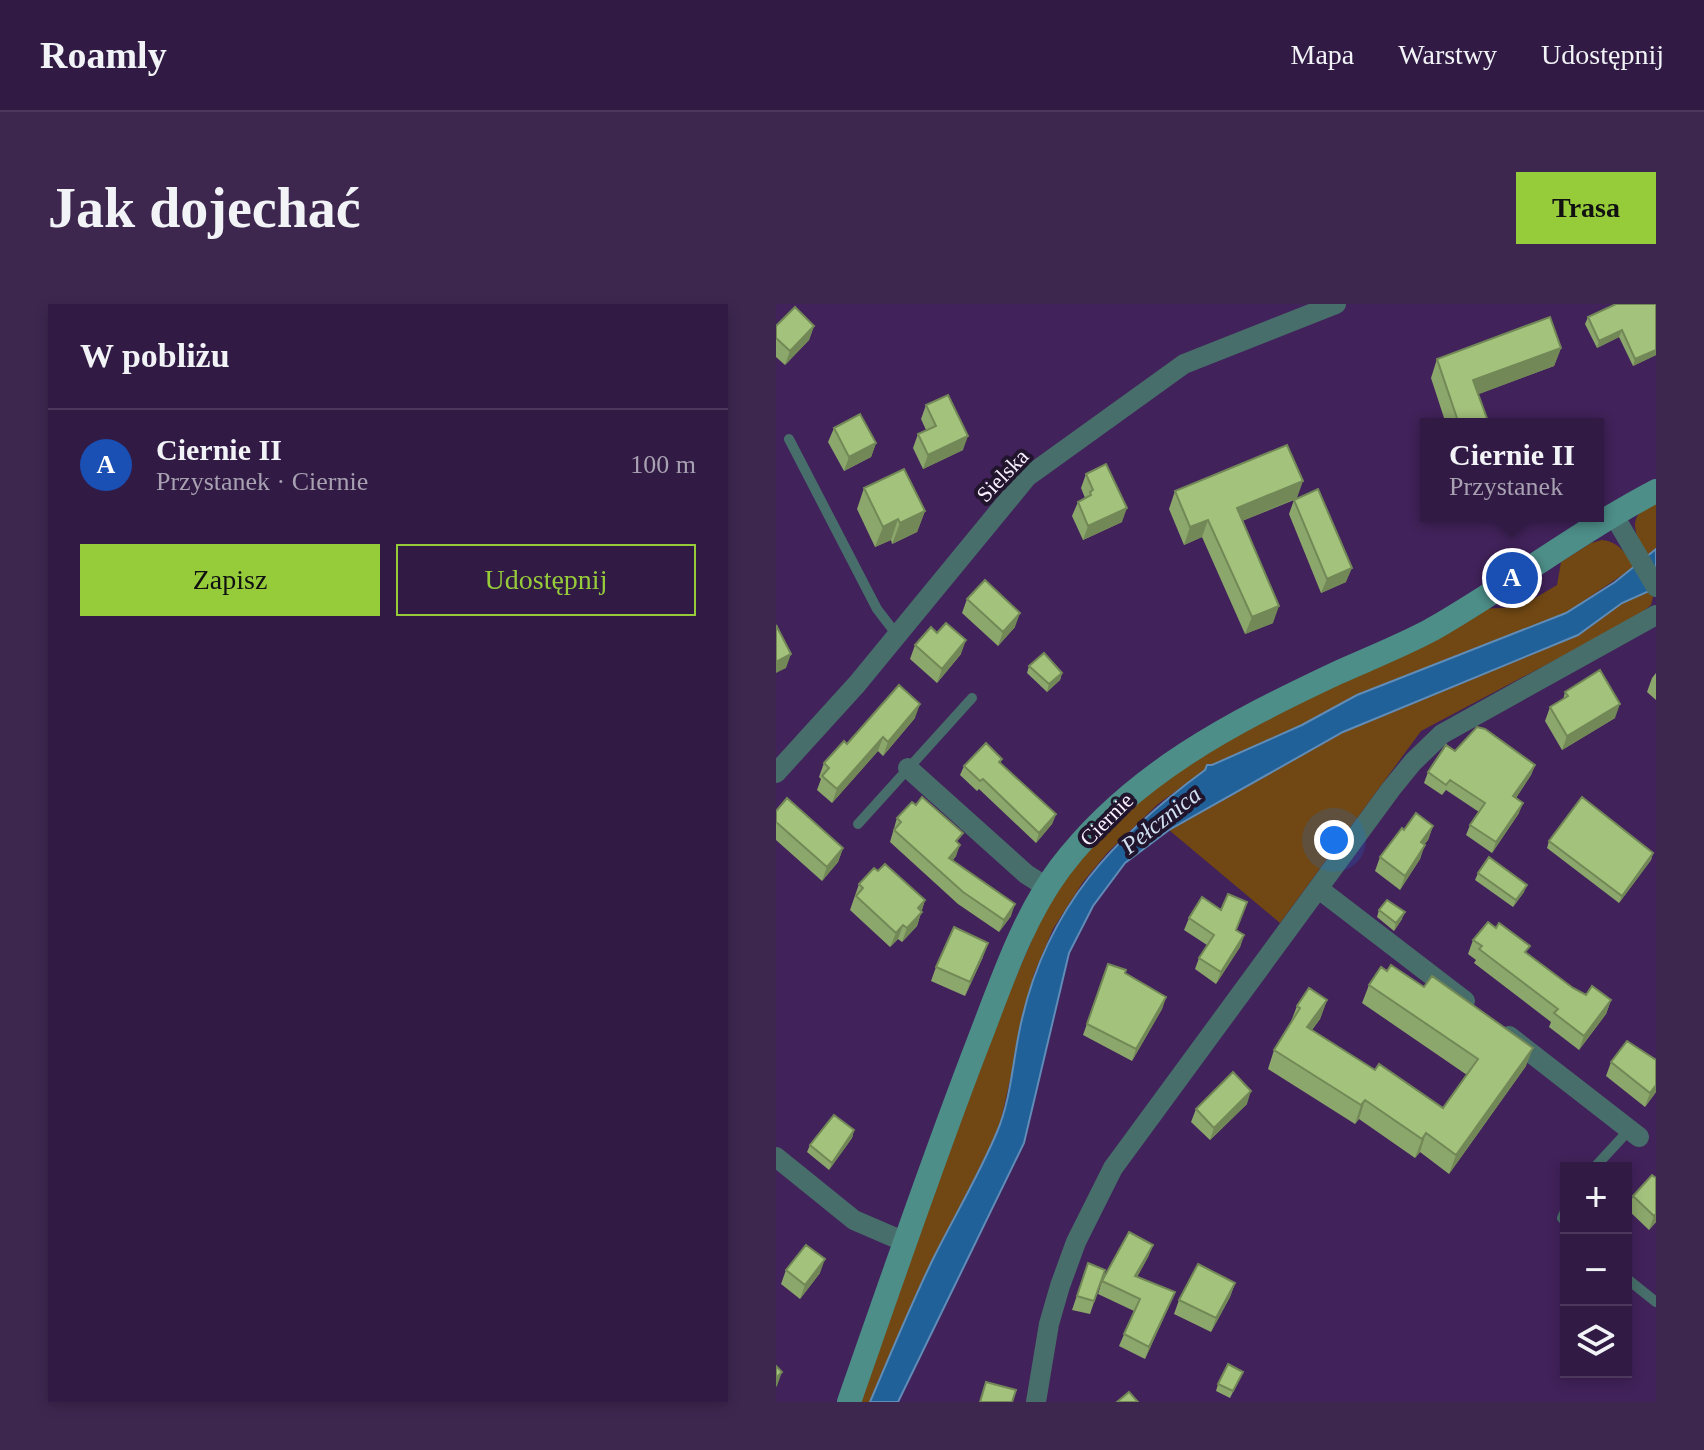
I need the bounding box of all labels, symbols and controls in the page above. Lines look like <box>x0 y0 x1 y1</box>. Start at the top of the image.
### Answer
text: Roamly <box>40 34 167 76</box>
text: Mapa <box>1291 39 1354 70</box>
text: Warstwy <box>1398 39 1497 70</box>
text: Udostępnij <box>1541 39 1664 70</box>
button: Trasa <box>1516 172 1656 244</box>
text: Jak dojechać <box>48 177 361 239</box>
text: W pobliżu <box>80 337 230 374</box>
popup <box>1420 418 1604 522</box>
text: Ciernie II <box>156 433 282 466</box>
text: Ciernie II <box>1449 438 1575 471</box>
street label: Sielska <box>971 444 1034 507</box>
text: A <box>97 450 115 479</box>
text: 100 m <box>630 450 696 479</box>
text: Przystanek · Ciernie <box>156 467 368 496</box>
text: Przystanek <box>1449 472 1563 501</box>
button: Zapisz <box>80 544 380 616</box>
button: Udostępnij <box>396 544 696 616</box>
pin: A <box>1486 548 1538 608</box>
water label: Pełcznica <box>1115 781 1206 860</box>
street label: Ciernie <box>1075 788 1138 851</box>
your location <box>1314 820 1354 860</box>
map controls <box>1560 1162 1632 1378</box>
button: + <box>1560 1162 1632 1234</box>
button: − <box>1560 1234 1632 1306</box>
button: layers <box>1560 1306 1632 1378</box>

